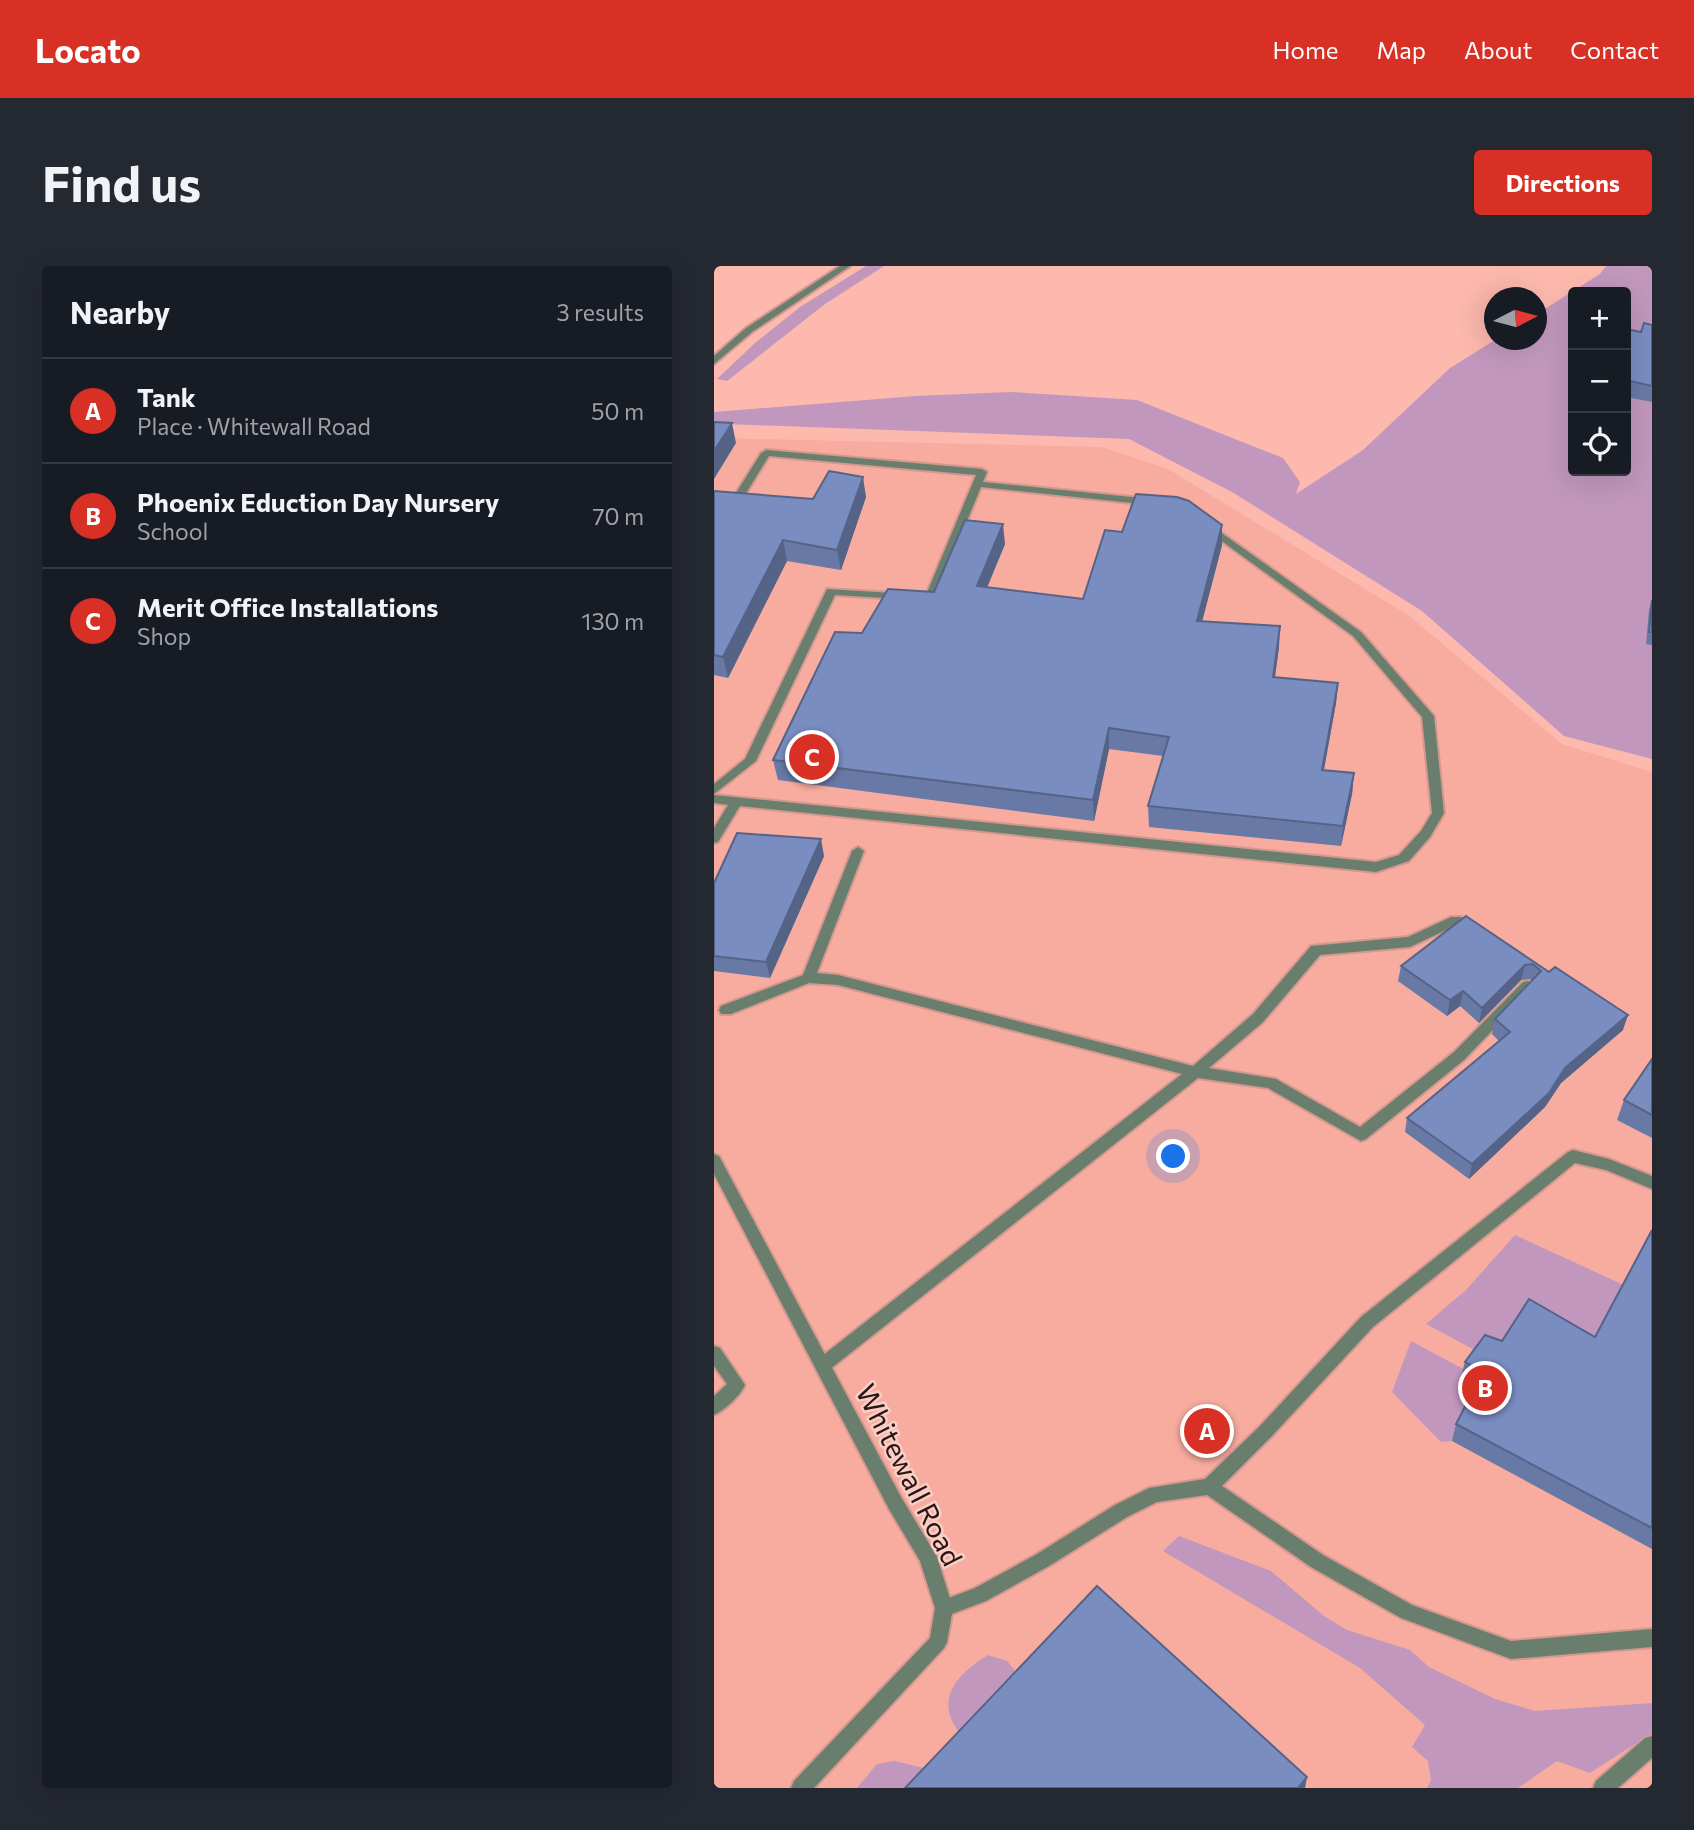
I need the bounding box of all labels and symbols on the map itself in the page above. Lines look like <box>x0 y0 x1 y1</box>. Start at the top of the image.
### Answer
north arrow <box>1484 287 1547 350</box>
pin: C <box>789 731 835 783</box>
your location <box>1156 1139 1190 1173</box>
pin: B <box>1462 1362 1508 1414</box>
street label: Whitewall Road <box>850 1378 970 1571</box>
pin: A <box>1184 1405 1230 1457</box>

